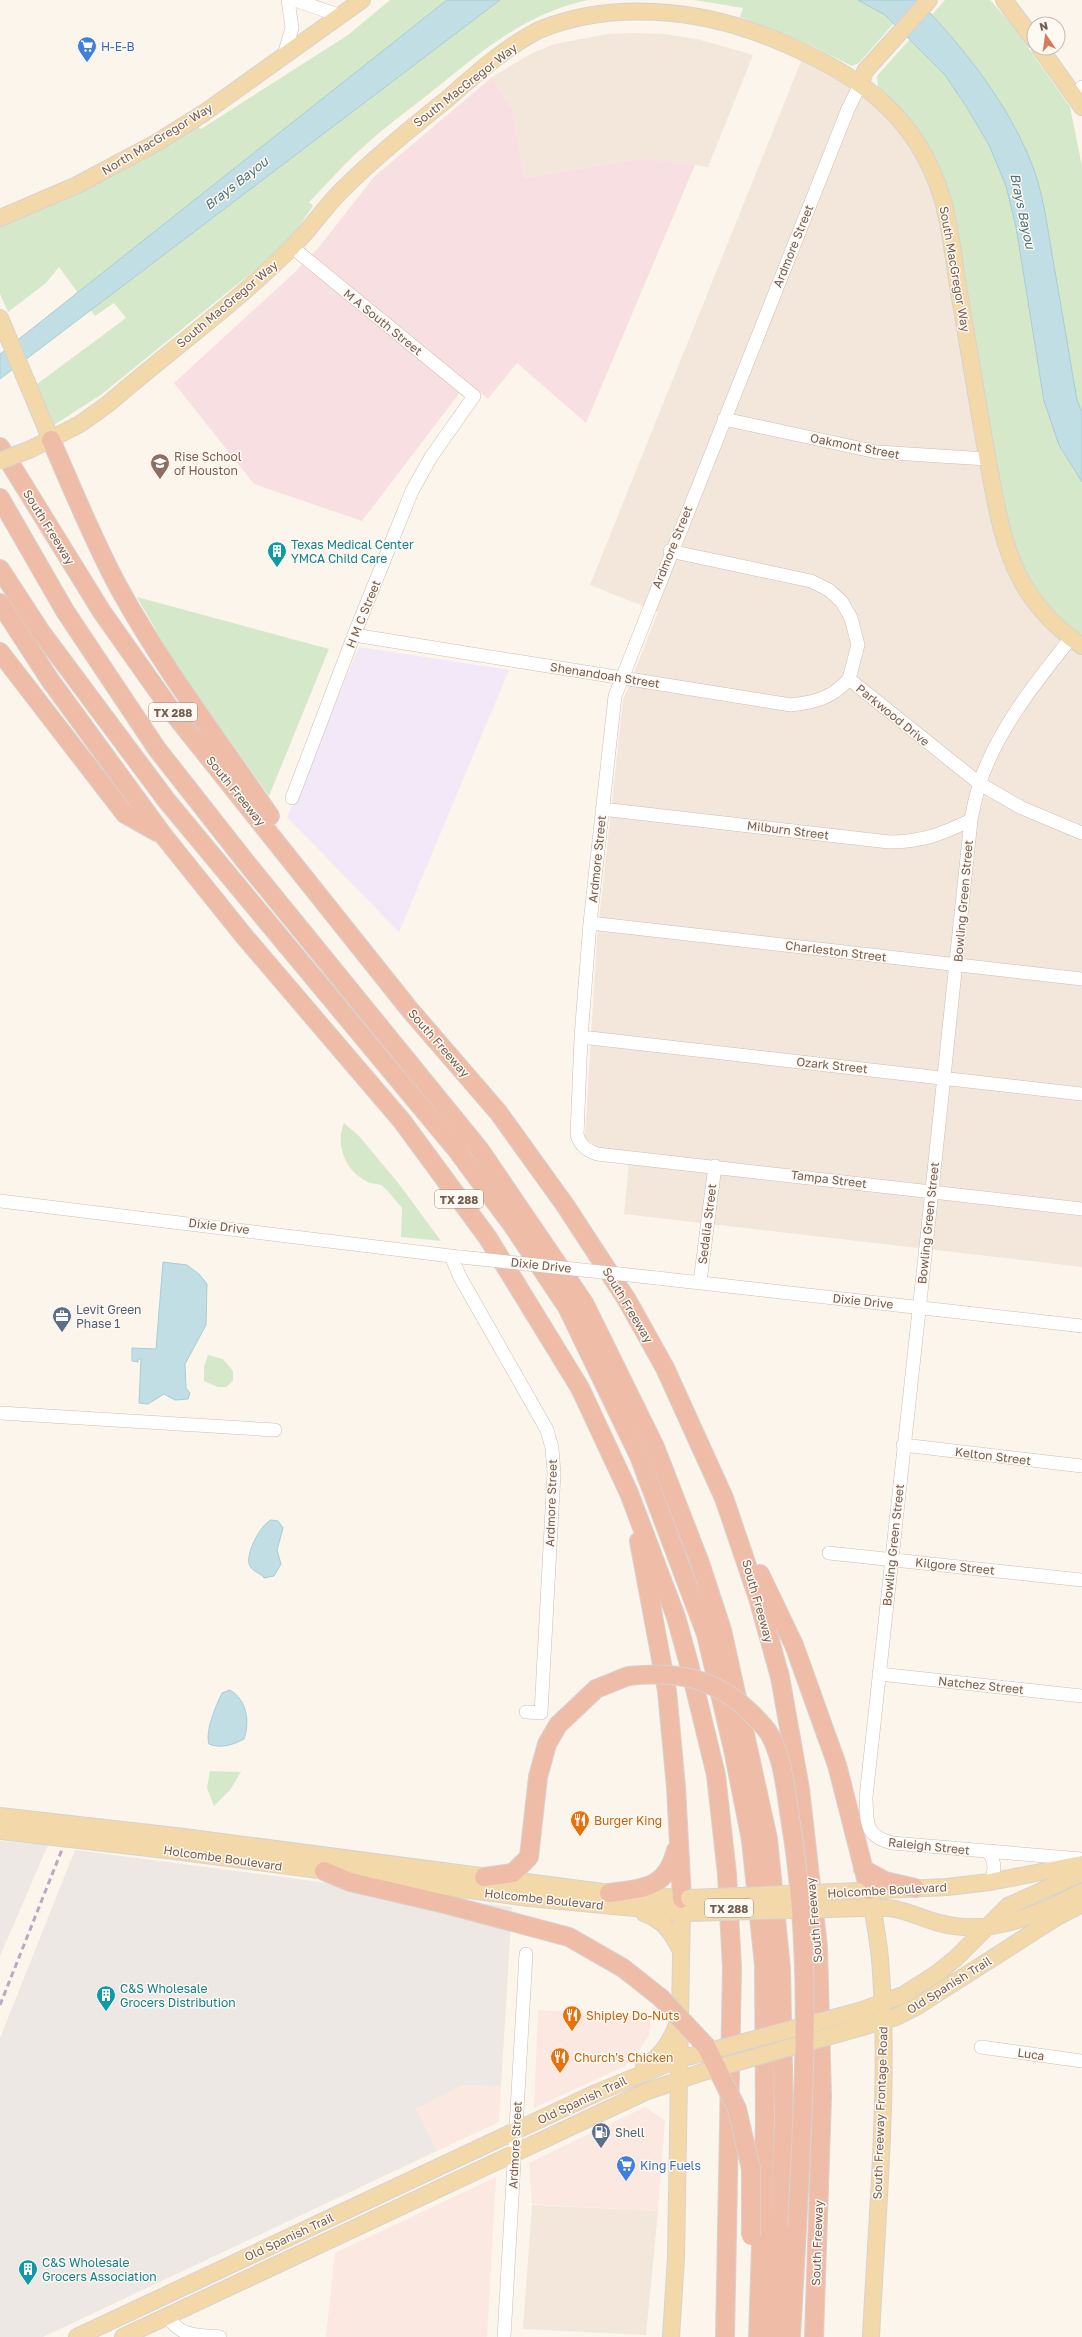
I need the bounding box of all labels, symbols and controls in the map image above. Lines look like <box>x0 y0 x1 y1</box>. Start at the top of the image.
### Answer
north arrow <box>1026 16 1066 56</box>
text: N <box>1038 18 1049 33</box>
supermarket icon: H-E-B <box>76 35 98 63</box>
place label: H-E-B <box>101 39 135 54</box>
street label: South MacGregor Way <box>410 40 520 130</box>
street label: North MacGregor Way <box>99 100 215 178</box>
water label: Brays Bayou <box>201 152 272 213</box>
water label: Brays Bayou <box>1007 172 1039 251</box>
street label: Ardmore Street <box>770 202 816 290</box>
street label: South MacGregor Way <box>937 205 974 333</box>
street label: South MacGregor Way <box>173 257 281 351</box>
street label: M A South Street <box>341 286 426 359</box>
street label: Oakmont Street <box>809 430 901 462</box>
place label: Rise School of Houston <box>174 449 242 478</box>
school or university icon: Rise School of Houston <box>149 452 171 480</box>
street label: South Freeway <box>20 487 78 567</box>
street label: Ardmore Street <box>649 503 695 591</box>
place label: Texas Medical Center YMCA Child Care <box>291 537 414 566</box>
building icon: Texas Medical Center YMCA Child Care <box>266 540 288 568</box>
street label: H M C Street <box>343 578 384 650</box>
street label: Shenandoah Street <box>549 659 661 691</box>
street label: Parkwood Drive <box>853 681 933 749</box>
road number: TX 288 <box>149 703 197 721</box>
street label: South Freeway <box>203 753 269 829</box>
street label: Ardmore Street <box>585 814 609 903</box>
street label: Milburn Street <box>746 818 830 843</box>
street label: Bowling Green Street <box>950 839 976 963</box>
street label: Charleston Street <box>784 937 888 965</box>
street label: South Freeway <box>405 1006 473 1080</box>
street label: Ozark Street <box>796 1054 869 1076</box>
street label: Bowling Green Street <box>914 1161 942 1285</box>
street label: Tampa Street <box>790 1167 868 1191</box>
street label: Sedalia Street <box>695 1183 719 1265</box>
road number: TX 288 <box>435 1190 483 1208</box>
street label: Dixie Drive <box>188 1215 250 1237</box>
street label: Dixie Drive <box>510 1254 572 1276</box>
street label: South Freeway <box>600 1264 657 1346</box>
street label: Dixie Drive <box>832 1290 894 1312</box>
place label: Levit Green Phase 1 <box>76 1302 142 1331</box>
office icon: Levit Green Phase 1 <box>51 1305 73 1333</box>
street label: Kelton Street <box>954 1444 1032 1468</box>
street label: Ardmore Street <box>542 1459 560 1547</box>
street label: Bowling Green Street <box>879 1483 907 1607</box>
street label: Kilgore Street <box>915 1554 996 1578</box>
street label: South Freeway <box>739 1558 777 1644</box>
street label: Natchez Street <box>937 1673 1025 1697</box>
restaurant icon: Burger King <box>569 1809 591 1837</box>
place label: Burger King <box>594 1813 662 1828</box>
street label: Raleigh Street <box>887 1834 971 1858</box>
street label: Holcombe Boulevard <box>163 1842 283 1874</box>
street label: South Freeway <box>803 1876 825 1963</box>
street label: Holcombe Boulevard <box>827 1879 947 1901</box>
street label: Holcombe Boulevard <box>484 1885 604 1913</box>
road number: TX 288 <box>705 1899 753 1917</box>
street label: Old Spanish Trail <box>904 1953 994 2017</box>
place label: C&S Wholesale Grocers Distribution <box>120 1981 236 2010</box>
building icon: C&S Wholesale Grocers Distribution <box>95 1984 117 2012</box>
restaurant icon: Shipley Do-Nuts <box>561 2004 583 2032</box>
place label: Shipley Do-Nuts <box>586 2008 680 2023</box>
street label: South Freeway Frontage Road <box>869 2026 891 2200</box>
street label: Luca <box>1016 2045 1046 2063</box>
restaurant icon: Church's Chicken <box>549 2046 571 2074</box>
place label: Church's Chicken <box>574 2050 673 2065</box>
street label: Old Spanish Trail <box>535 2073 629 2127</box>
street label: Ardmore Street <box>505 2101 525 2189</box>
fuel station icon: Shell <box>590 2121 612 2149</box>
place label: Shell <box>615 2125 645 2140</box>
supermarket icon: King Fuels <box>615 2154 637 2182</box>
place label: King Fuels <box>640 2158 701 2173</box>
street label: South Freeway <box>808 2200 826 2286</box>
street label: Old Spanish Trail <box>242 2210 336 2264</box>
place label: C&S Wholesale Grocers Association <box>42 2255 157 2284</box>
building icon: C&S Wholesale Grocers Association <box>17 2258 39 2286</box>

